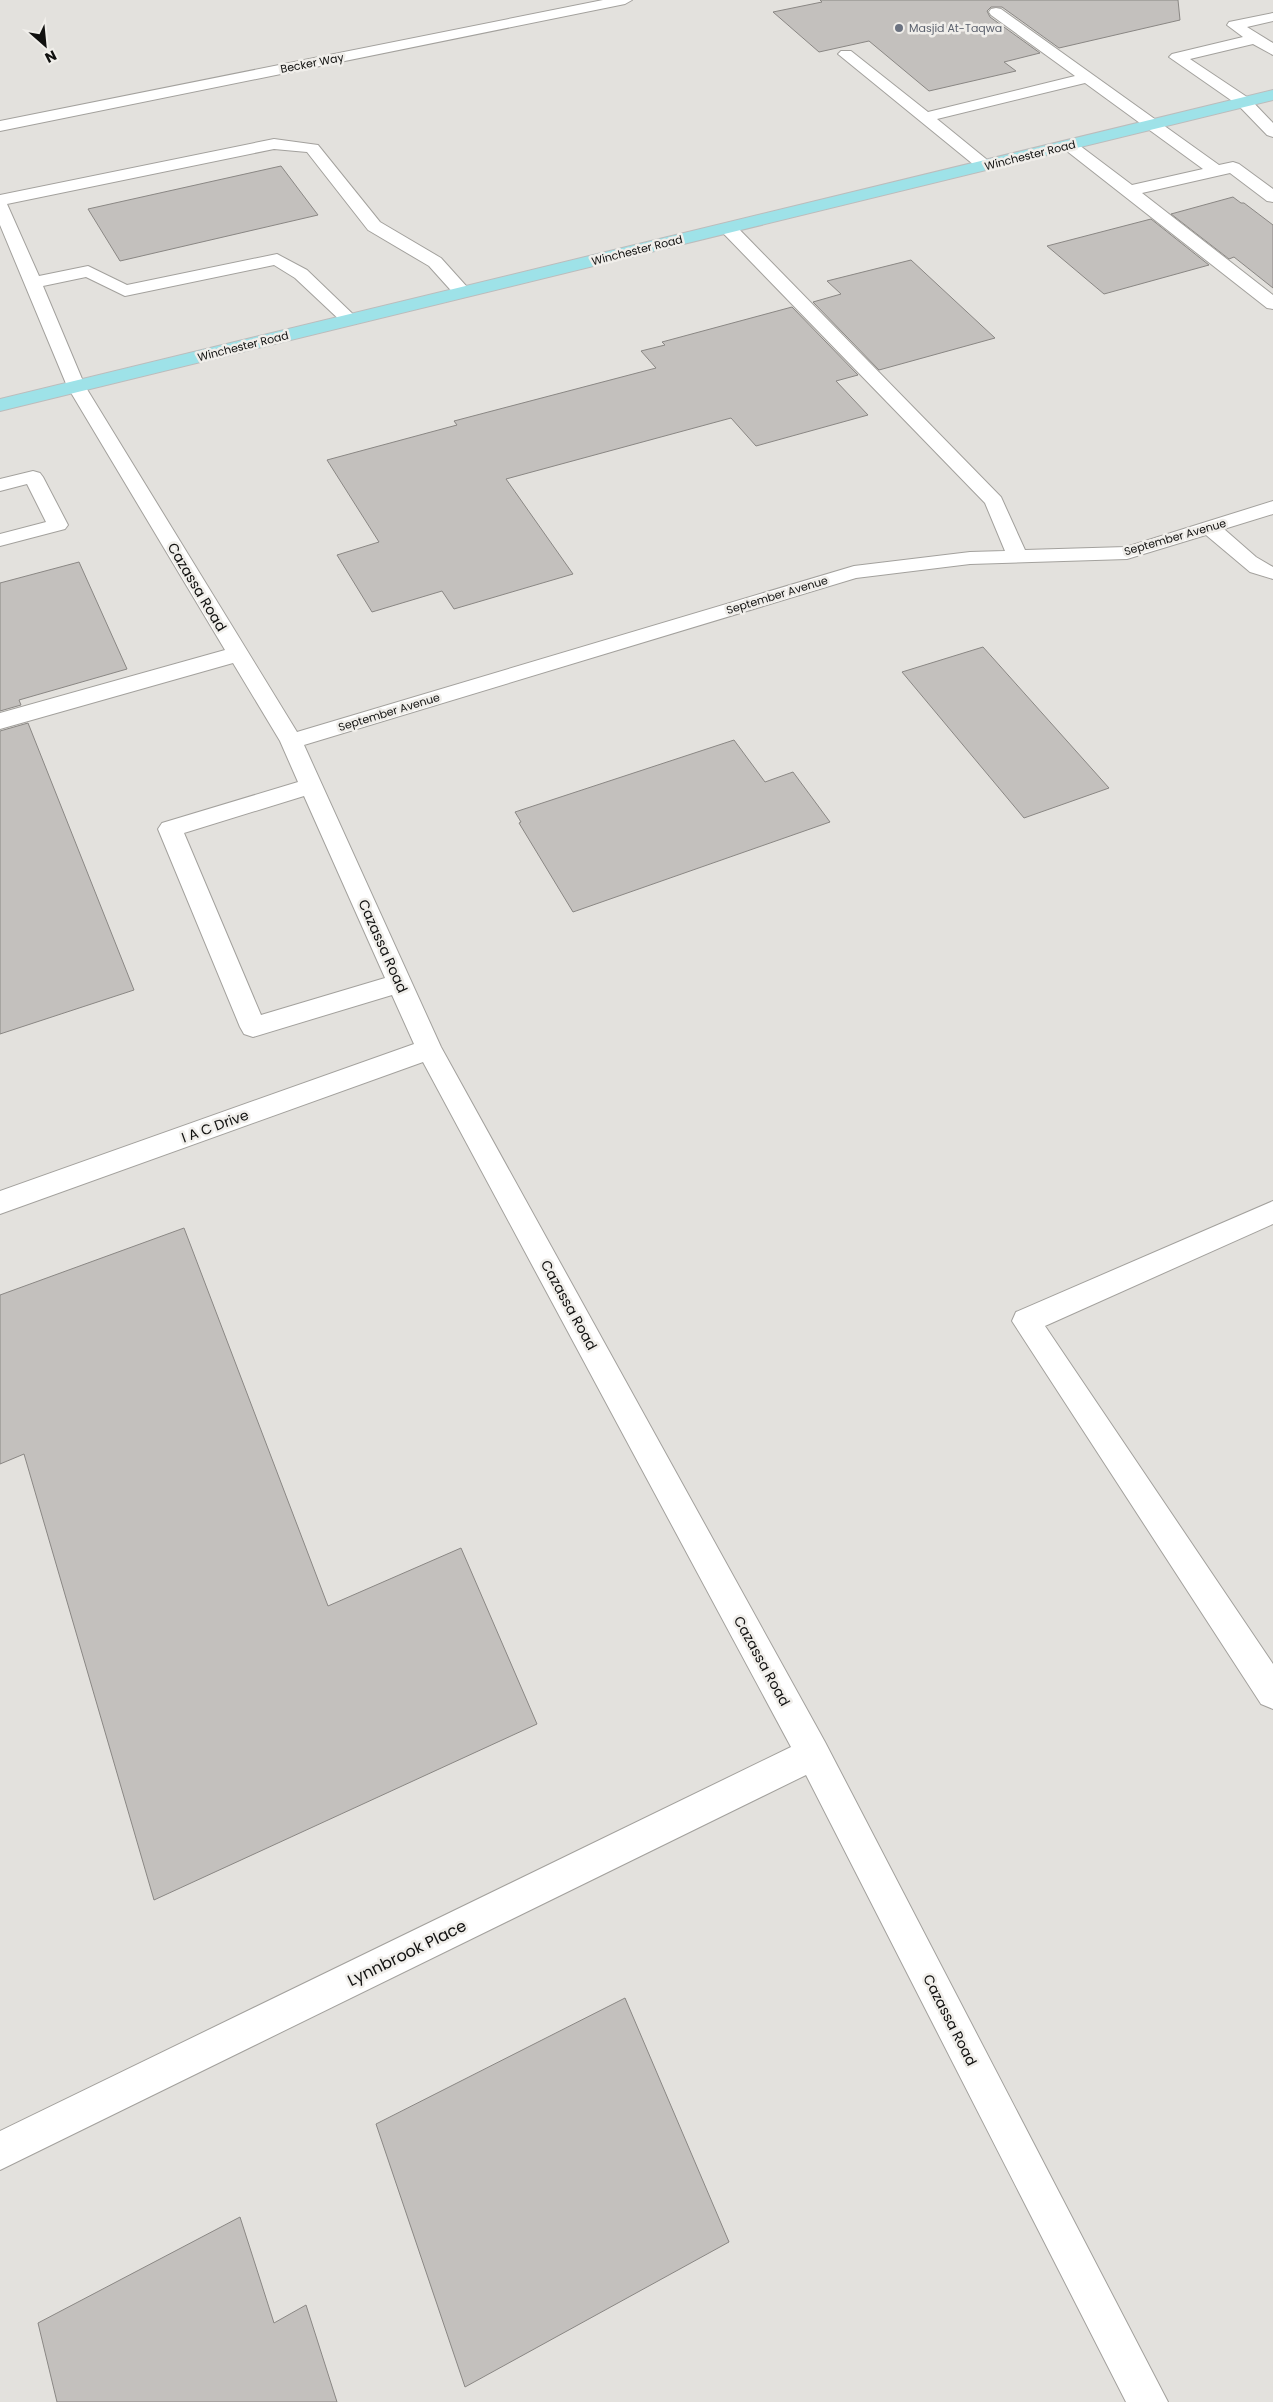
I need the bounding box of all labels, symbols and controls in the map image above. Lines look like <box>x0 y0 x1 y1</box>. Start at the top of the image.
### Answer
north arrow <box>20 20 70 70</box>
place label: Masjid At-Taqwa <box>909 20 1002 36</box>
marker: Masjid At-Taqwa <box>893 22 905 34</box>
text: N <box>42 45 60 68</box>
street label: Becker Way <box>279 49 346 77</box>
street label: Winchester Road <box>983 136 1077 174</box>
street label: Winchester Road <box>590 231 684 269</box>
street label: Winchester Road <box>196 327 290 365</box>
street label: September Avenue <box>1122 515 1228 559</box>
street label: Cazassa Road <box>163 539 231 635</box>
street label: September Avenue <box>724 572 830 618</box>
street label: September Avenue <box>336 689 442 735</box>
street label: Cazassa Road <box>353 896 413 996</box>
street label: I A C Drive <box>179 1105 252 1147</box>
street label: Cazassa Road <box>536 1256 602 1354</box>
street label: Cazassa Road <box>729 1612 795 1710</box>
street label: Lynnbrook Place <box>344 1914 470 1992</box>
street label: Cazassa Road <box>918 1971 982 2069</box>

